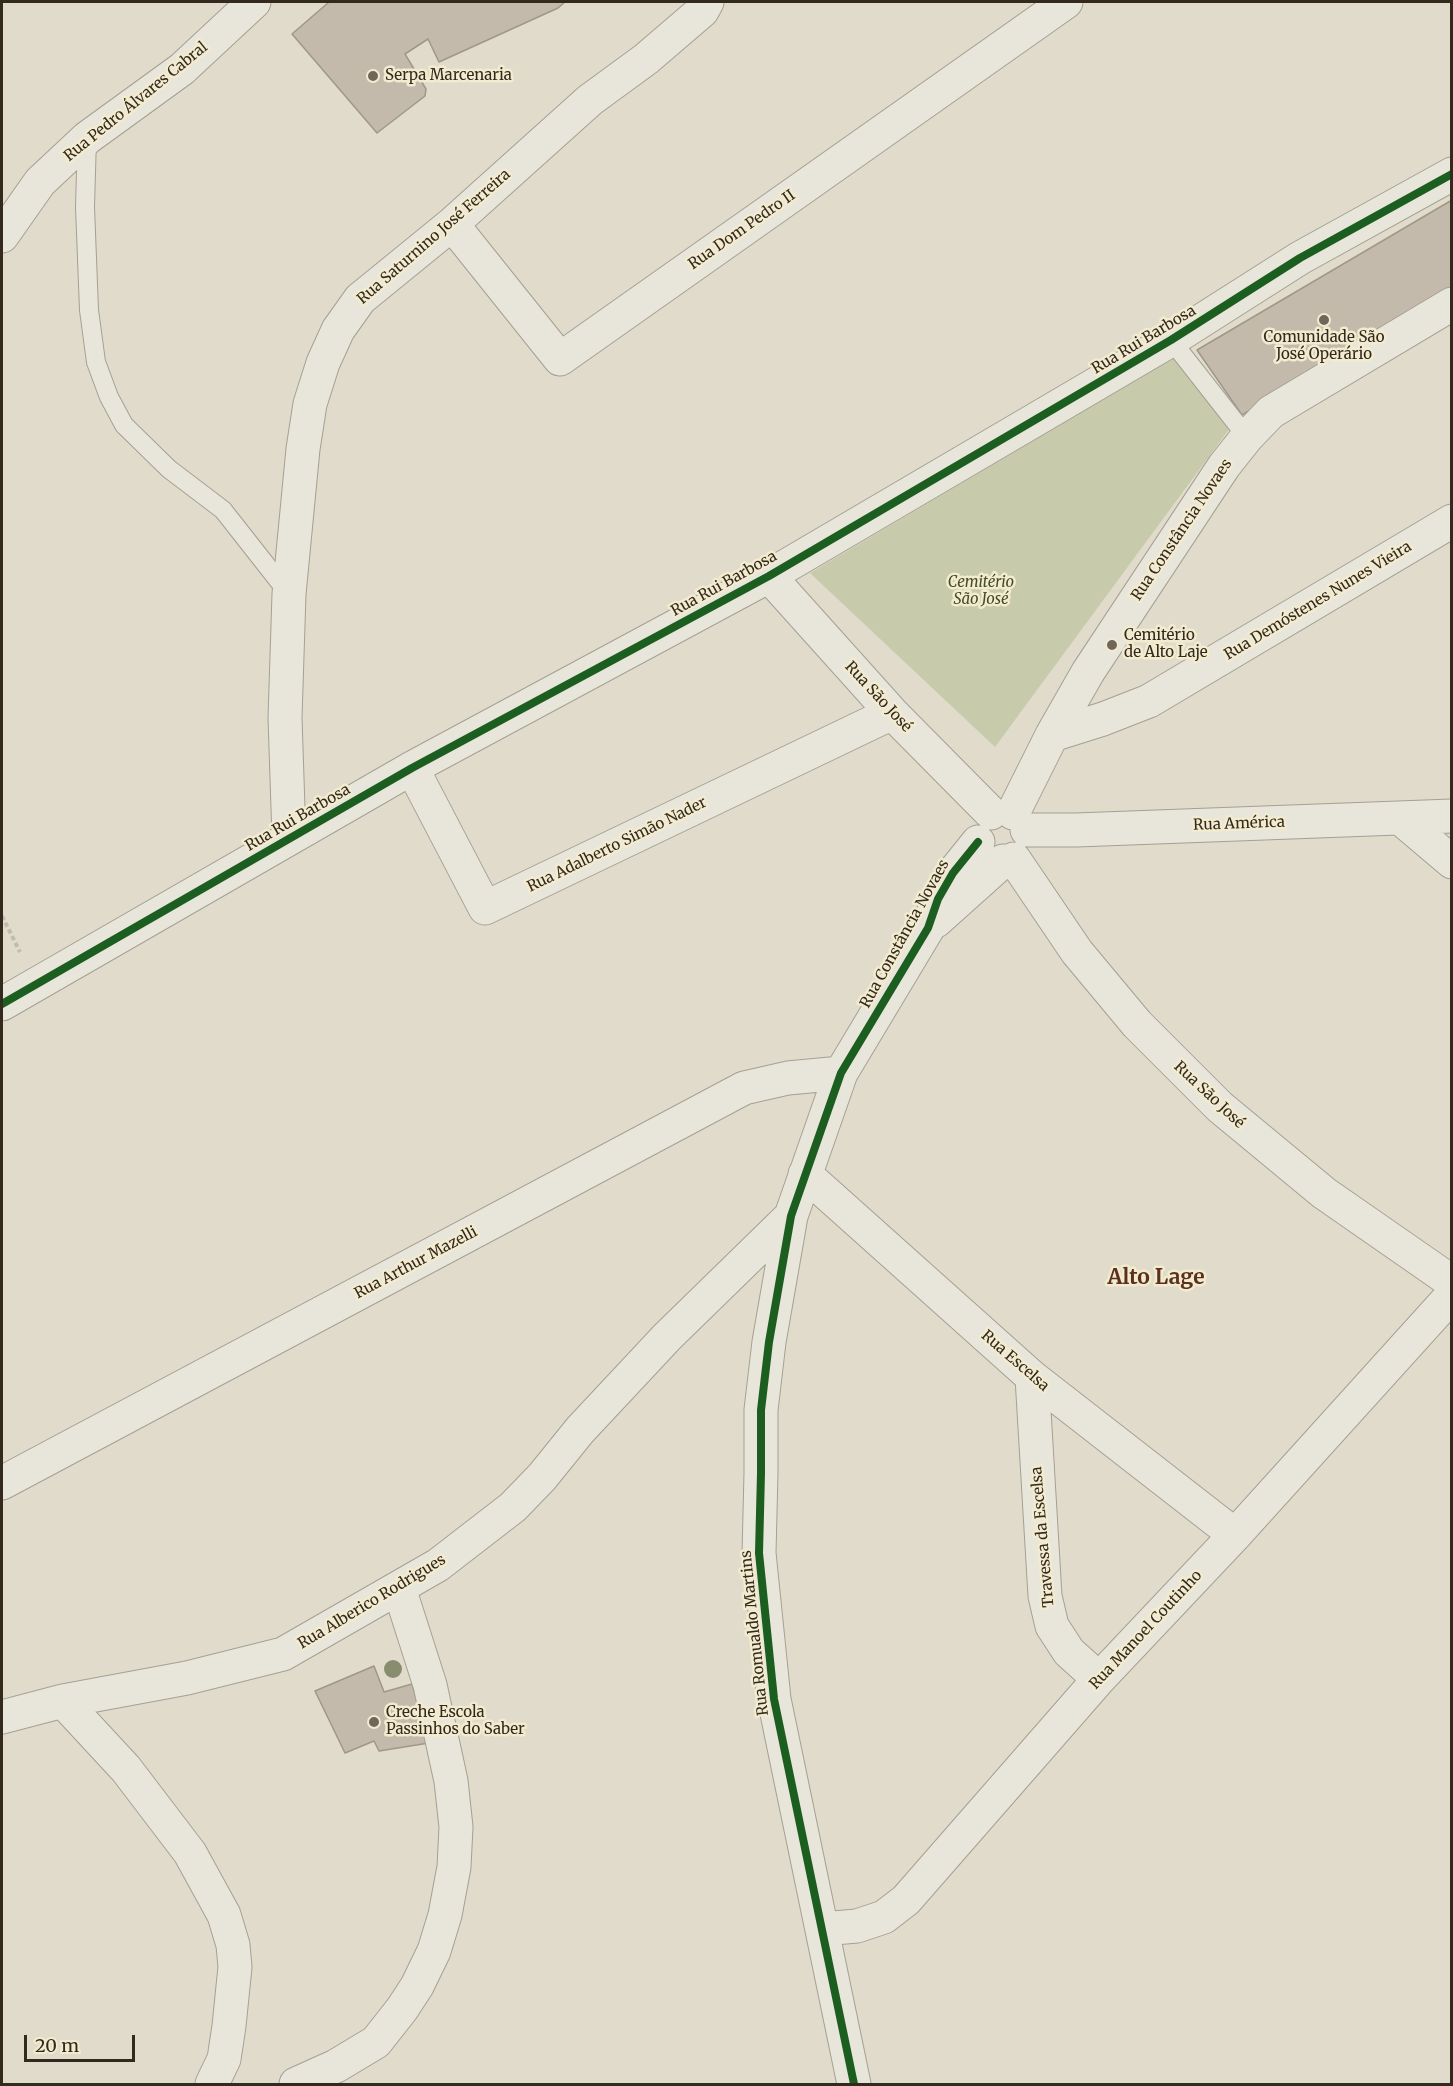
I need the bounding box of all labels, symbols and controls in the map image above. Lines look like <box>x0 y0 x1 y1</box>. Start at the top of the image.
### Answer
street label: Rua Pedro Álvares Cabral <box>61 39 211 165</box>
place label: Serpa Marcenaria <box>385 67 512 85</box>
marker: Serpa Marcenaria <box>366 69 380 83</box>
street label: Rua Saturnino José Ferreira <box>354 166 514 308</box>
street label: Rua Dom Pedro II <box>685 186 799 274</box>
street label: Rua Rui Barbosa <box>1089 302 1199 378</box>
marker: Comunidade São José Operário <box>1317 313 1331 327</box>
place label: Comunidade São José Operário <box>1264 329 1384 364</box>
street label: Rua Constância Novaes <box>1128 456 1236 604</box>
street label: Rua Demóstenes Nunes Vieira <box>1221 538 1415 664</box>
street label: Rua Rui Barbosa <box>668 548 780 620</box>
park label: Cemitério São José <box>948 574 1014 609</box>
place label: Cemitério de Alto Laje <box>1124 627 1208 662</box>
marker: Cemitério de Alto Laje <box>1105 638 1119 652</box>
street label: Rua São José <box>841 658 915 736</box>
street label: Rua Rui Barbosa <box>242 781 354 855</box>
street label: Rua Adalberto Simão Nader <box>524 794 710 896</box>
street label: Rua América <box>1193 813 1285 835</box>
street label: Rua Constância Novaes <box>857 857 953 1011</box>
street label: Rua São José <box>1170 1058 1248 1132</box>
street label: Rua Arthur Mazelli <box>351 1223 481 1303</box>
district label: Alto Lage <box>1107 1265 1205 1291</box>
street label: Rua Escelsa <box>977 1327 1053 1395</box>
street label: Travessa da Escelsa <box>1028 1466 1058 1608</box>
street label: Rua Romualdo Martins <box>737 1549 773 1717</box>
street label: Rua Alberico Rodrigues <box>295 1551 449 1653</box>
street label: Rua Manoel Coutinho <box>1086 1567 1206 1693</box>
place label: Creche Escola Passinhos do Saber <box>386 1704 525 1739</box>
marker: Creche Escola Passinhos do Saber <box>367 1715 381 1729</box>
scale bar <box>27 2023 138 2061</box>
text: 20 m <box>35 2034 79 2057</box>

